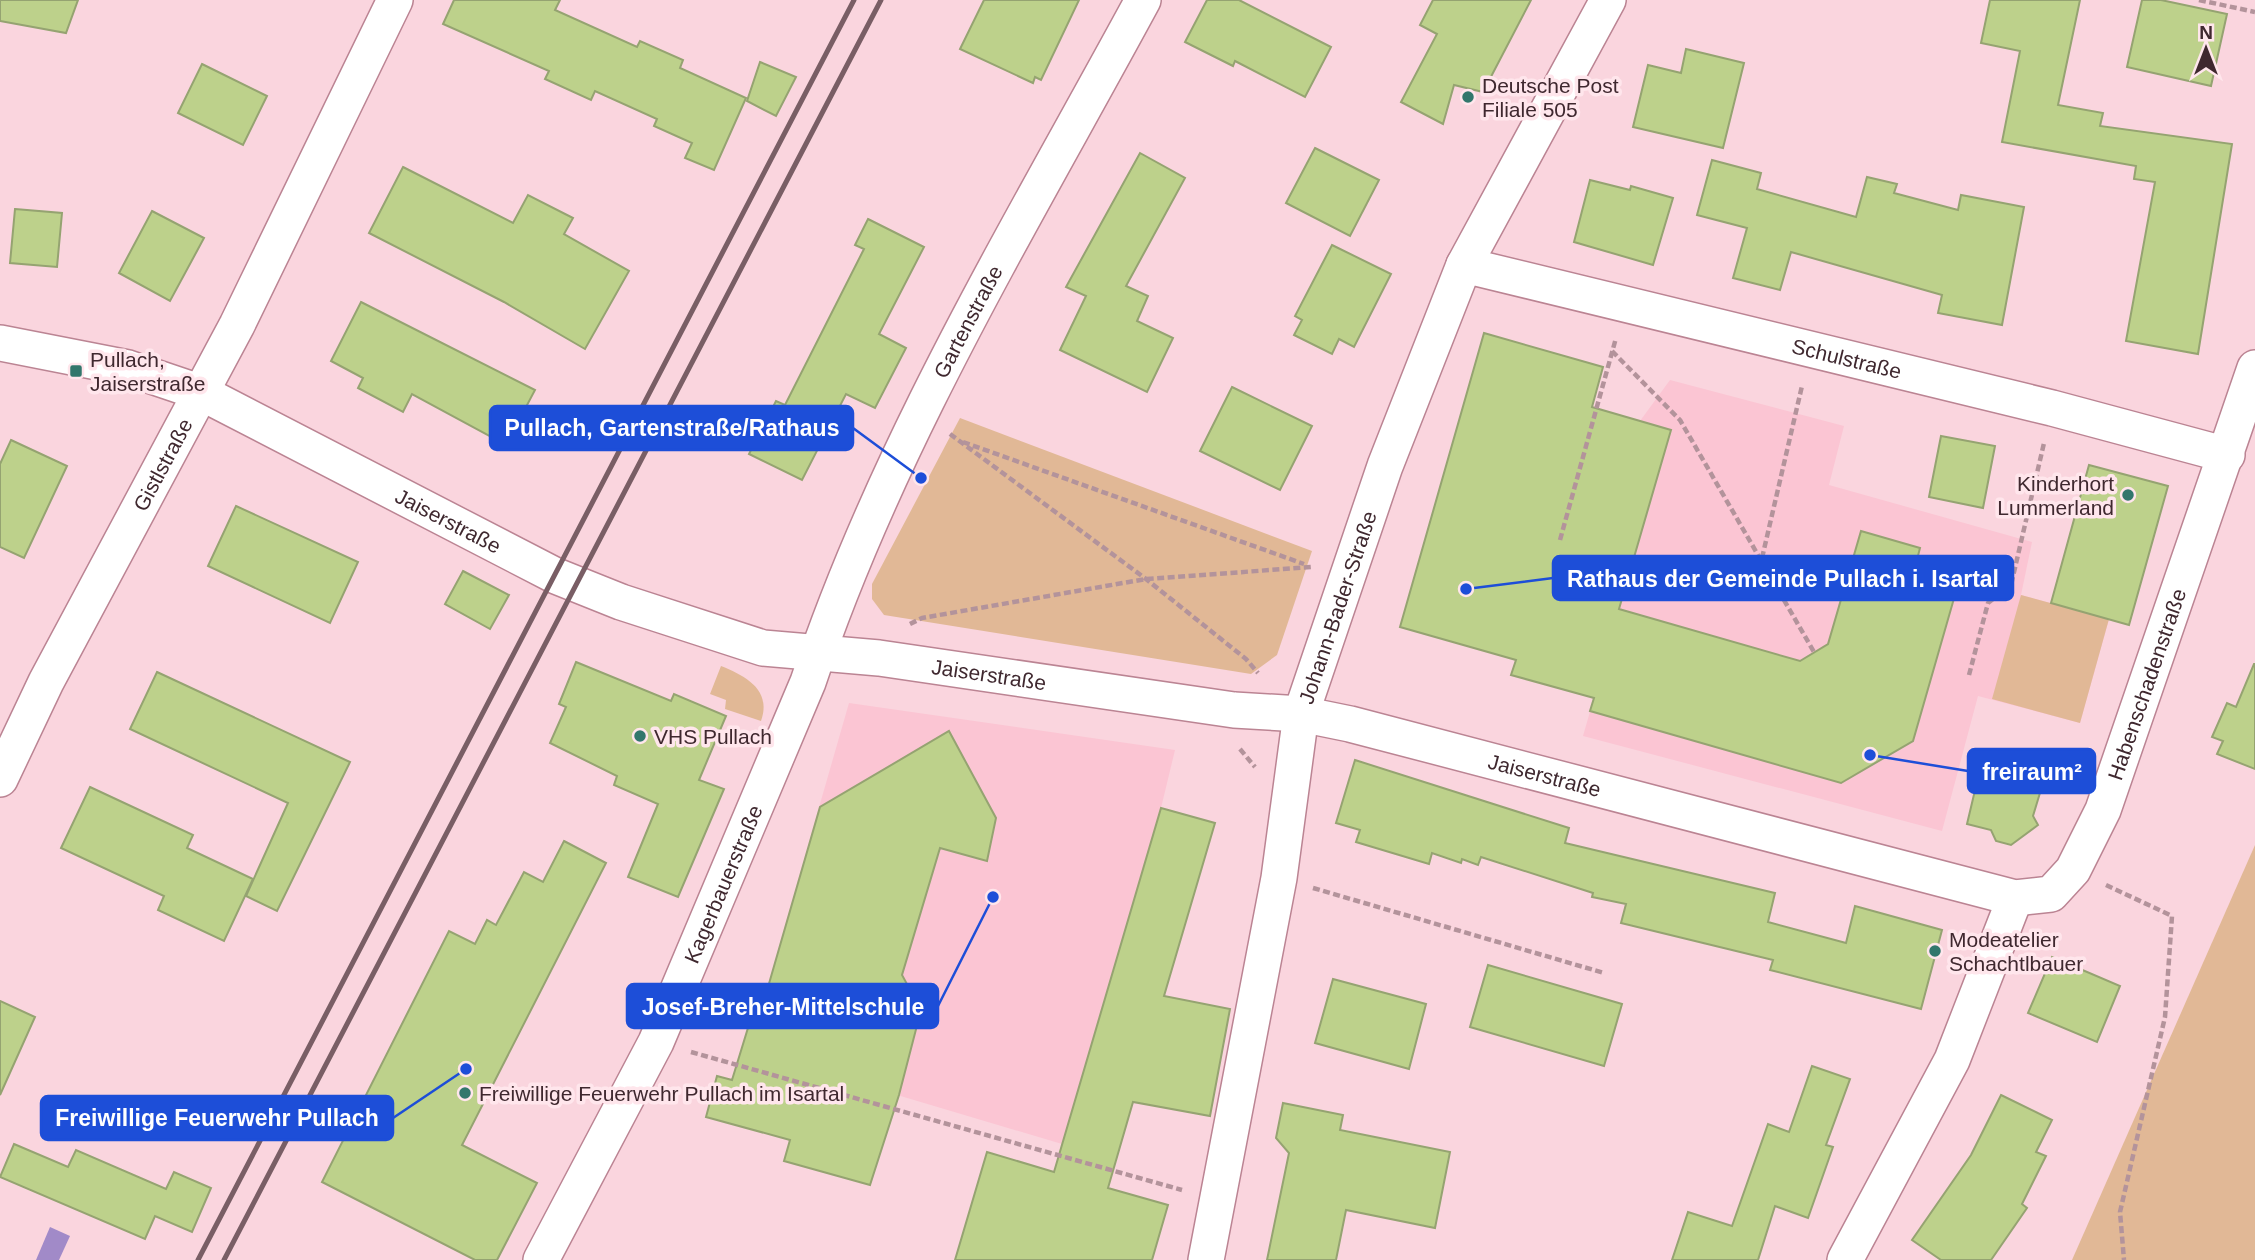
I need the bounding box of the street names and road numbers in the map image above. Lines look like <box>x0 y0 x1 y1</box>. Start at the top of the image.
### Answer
street label: Gartenstraße <box>929 261 1007 382</box>
street label: Schulstraße <box>1790 334 1904 383</box>
street label: Gistlstraße <box>128 414 196 515</box>
street label: Jaiserstraße <box>392 484 505 557</box>
street label: Johann-Bader-Straße <box>1294 508 1380 707</box>
street label: Habenschadenstraße <box>2103 585 2190 783</box>
street label: Jaiserstraße <box>930 654 1048 694</box>
street label: Jaiserstraße <box>1486 749 1604 801</box>
street label: Kagerbauerstraße <box>679 801 766 966</box>

